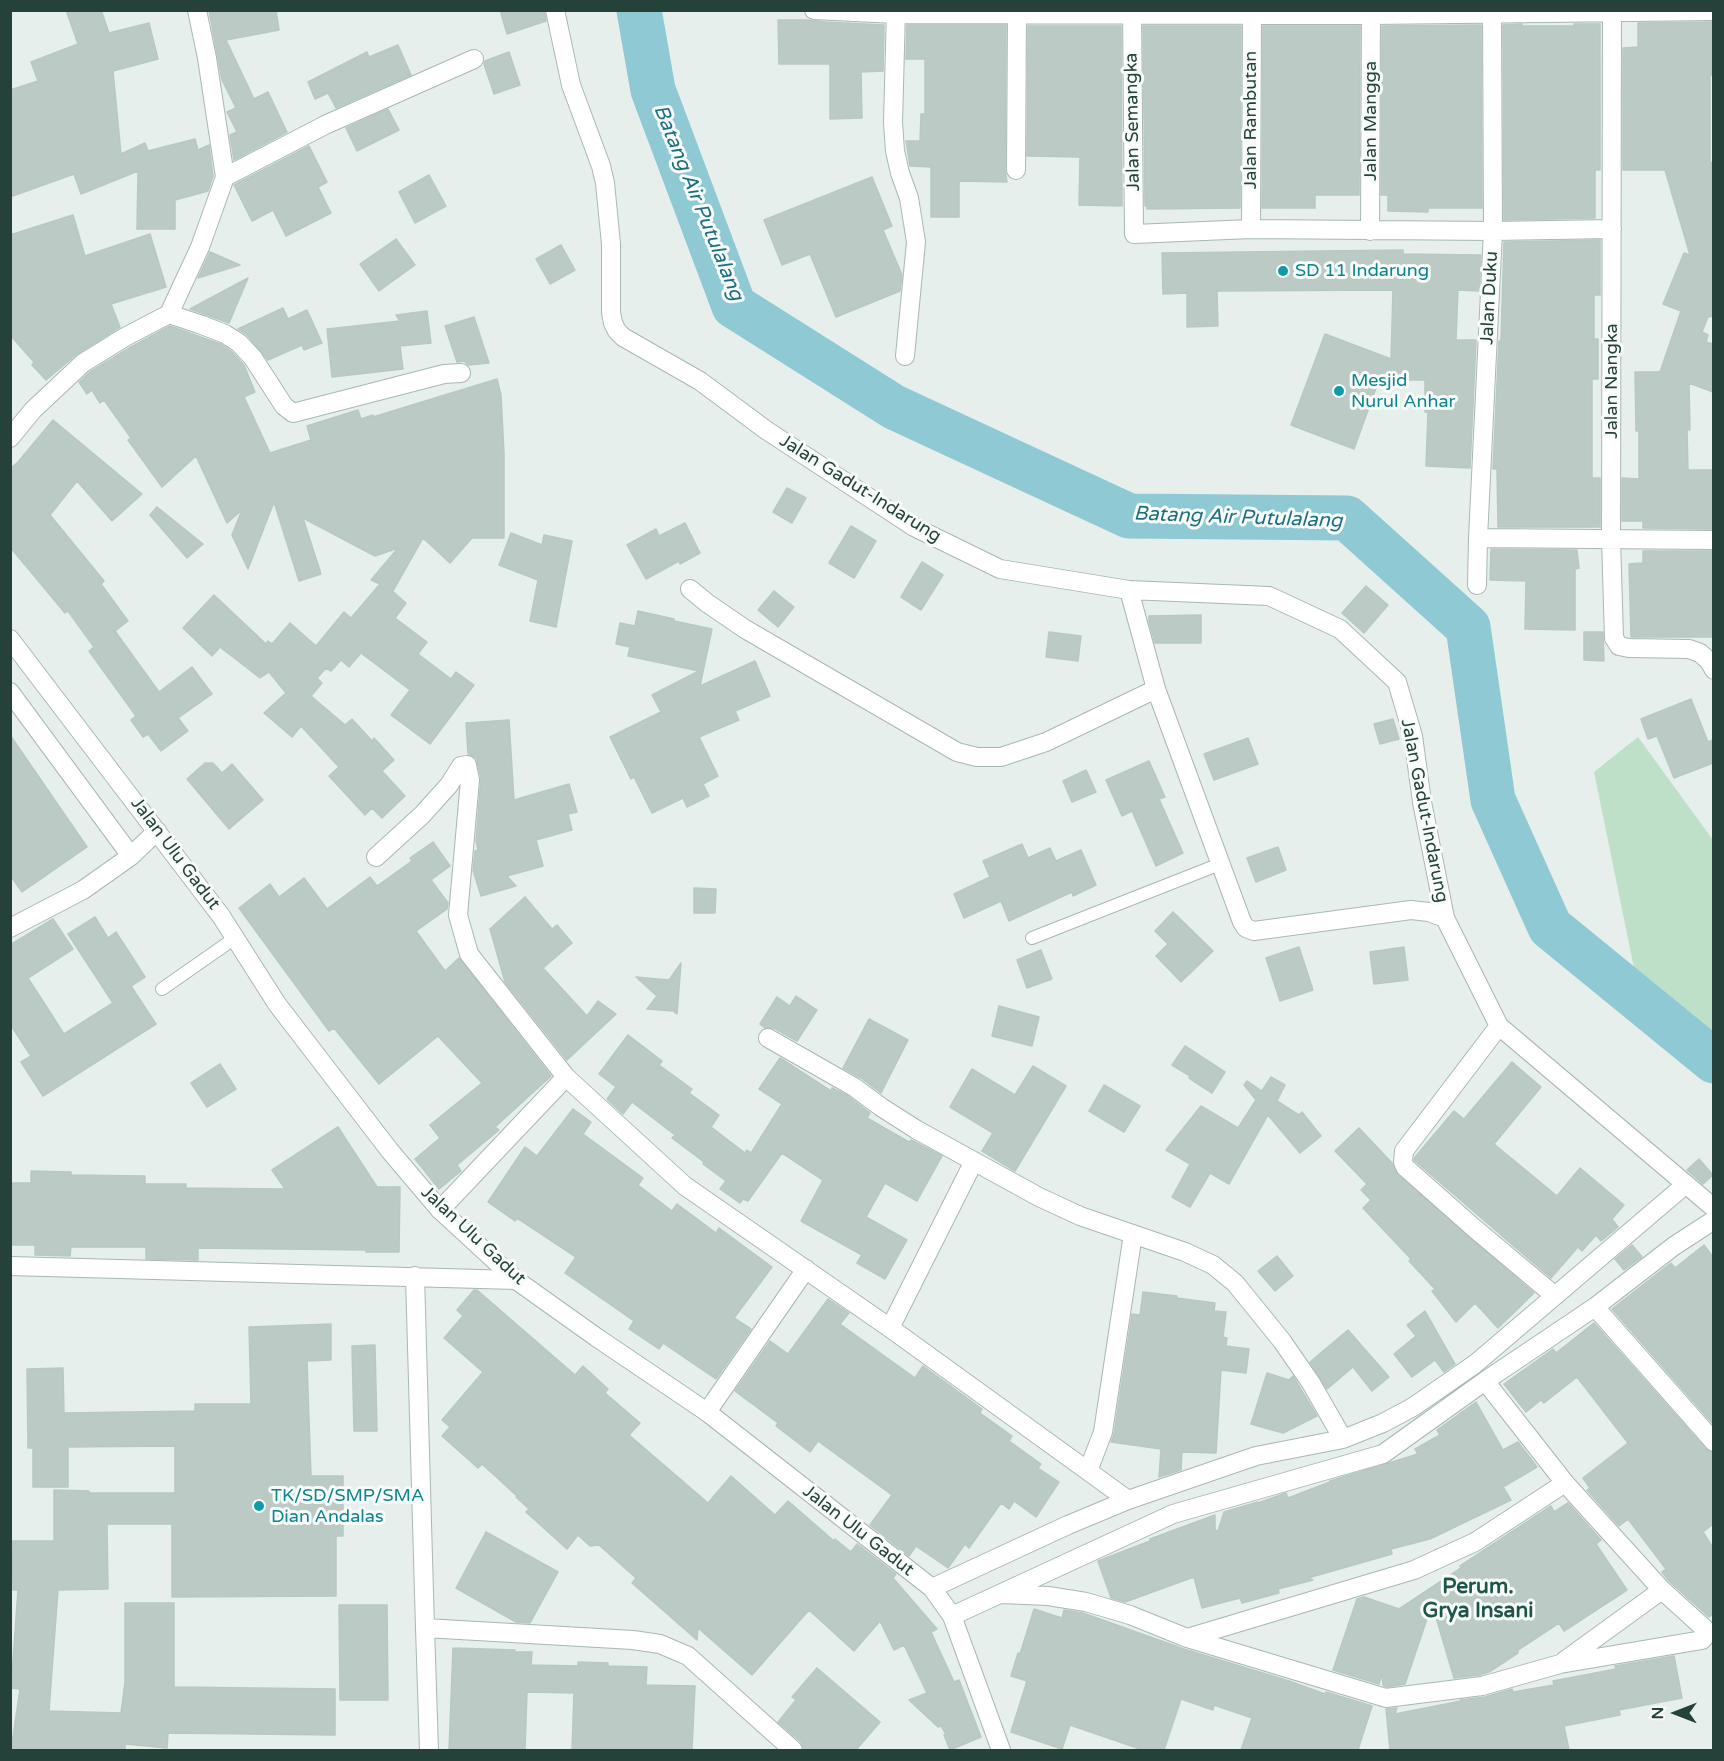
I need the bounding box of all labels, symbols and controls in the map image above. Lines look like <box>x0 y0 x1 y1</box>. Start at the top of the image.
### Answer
street label: Jalan Rambutan <box>1240 51 1262 189</box>
street label: Jalan Semangka <box>1121 52 1145 192</box>
street label: Jalan Mangga <box>1360 61 1382 181</box>
water label: Batang Air Putulalang <box>648 102 748 304</box>
street label: Jalan Duku <box>1477 251 1503 345</box>
place label: SD 11 Indarung <box>1295 260 1429 282</box>
marker: SD 11 Indarung <box>1276 264 1290 278</box>
street label: Jalan Nangka <box>1601 323 1623 439</box>
place label: Mesjid Nurul Anhar <box>1351 370 1455 412</box>
marker: Mesjid Nurul Anhar <box>1332 384 1346 398</box>
street label: Jalan Gadut-Indarung <box>775 430 945 548</box>
water label: Batang Air Putulalang <box>1133 502 1343 534</box>
street label: Jalan Gadut-Indarung <box>1396 717 1452 905</box>
street label: Jalan Ulu Gadut <box>126 794 224 914</box>
street label: Jalan Ulu Gadut <box>416 1182 530 1290</box>
street label: Jalan Ulu Gadut <box>798 1481 918 1581</box>
place label: TK/SD/SMP/SMA Dian Andalas <box>271 1485 424 1528</box>
marker: TK/SD/SMP/SMA Dian Andalas <box>252 1499 266 1513</box>
district label: Perum. Grya Insani <box>1423 1574 1533 1624</box>
north arrow <box>1646 1683 1706 1743</box>
text: N <box>1648 1707 1668 1719</box>

